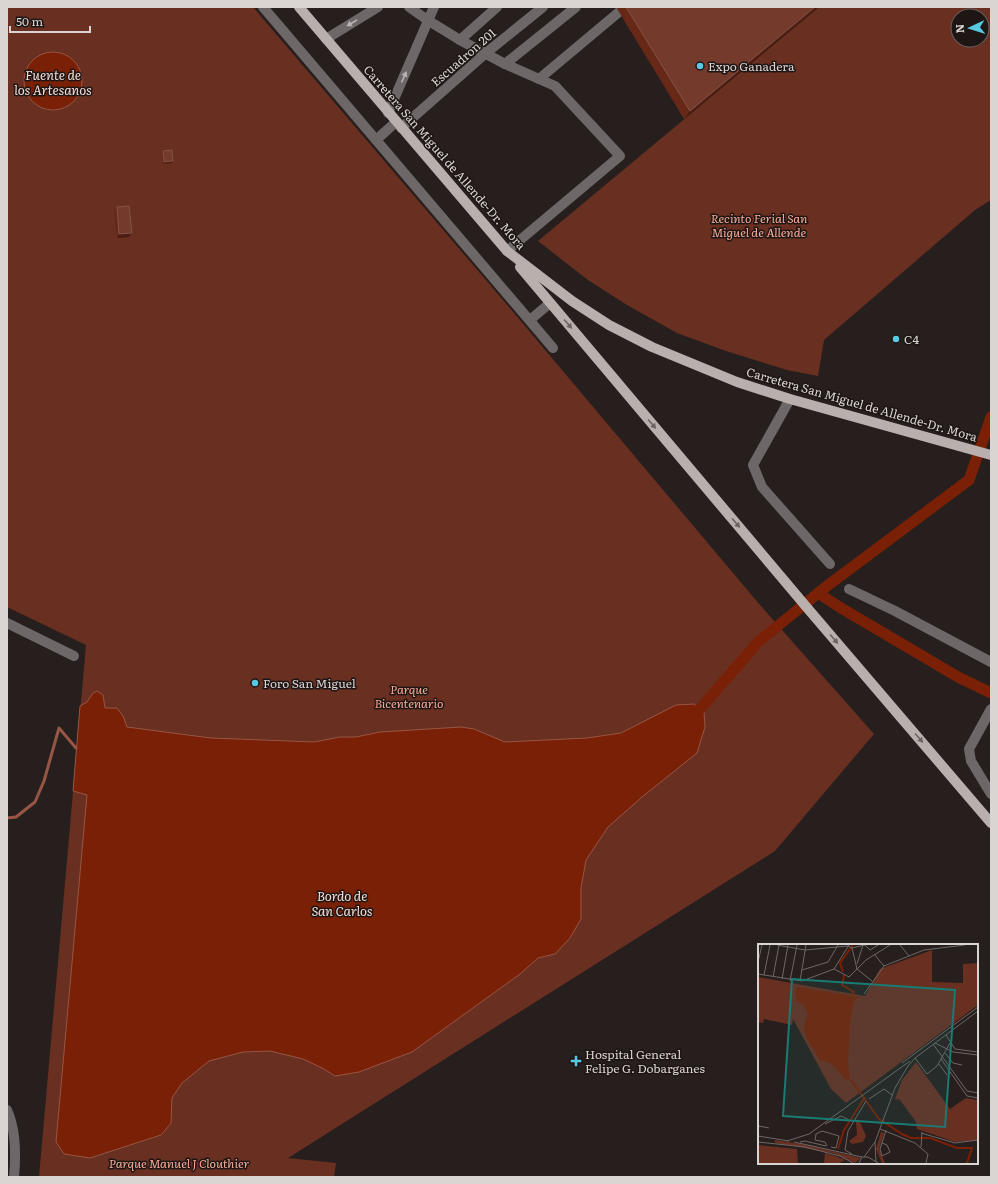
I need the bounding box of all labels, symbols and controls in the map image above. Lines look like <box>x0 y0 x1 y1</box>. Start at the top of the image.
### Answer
scale bar <box>10 8 90 34</box>
north arrow <box>950 8 990 48</box>
text: 50 m <box>16 12 43 30</box>
one-way arrow <box>346 19 358 26</box>
street label: Escuadron 201 <box>427 24 500 90</box>
text: N <box>951 24 967 34</box>
place label: Expo Ganadera <box>708 57 795 75</box>
street label: Carretera San Miguel de Allende-Dr. Mora <box>360 61 531 254</box>
marker: Expo Ganadera <box>695 61 705 71</box>
water label: Fuente de los Artesanos <box>14 65 92 99</box>
one-way arrow <box>401 72 407 83</box>
park label: Recinto Ferial San Miguel de Allende <box>711 209 807 241</box>
one-way arrow <box>564 319 573 329</box>
place label: C4 <box>904 330 919 348</box>
marker: C4 <box>891 334 901 344</box>
street label: Carretera San Miguel de Allende-Dr. Mora <box>744 362 980 446</box>
one-way arrow <box>647 418 656 429</box>
one-way arrow <box>731 518 740 528</box>
one-way arrow <box>829 635 838 644</box>
place label: Foro San Miguel <box>263 674 356 692</box>
marker: Foro San Miguel <box>250 678 260 688</box>
park label: Parque Bicentenario <box>374 680 444 712</box>
one-way arrow <box>914 733 923 744</box>
water label: Bordo de San Carlos <box>311 886 373 920</box>
inset map <box>758 944 978 1164</box>
place label: Hospital General Felipe G. Dobarganes <box>585 1045 705 1077</box>
marker: Hospital General Felipe G. Dobarganes <box>570 1055 582 1067</box>
park label: Parque Manuel J Clouthier <box>109 1154 250 1172</box>

